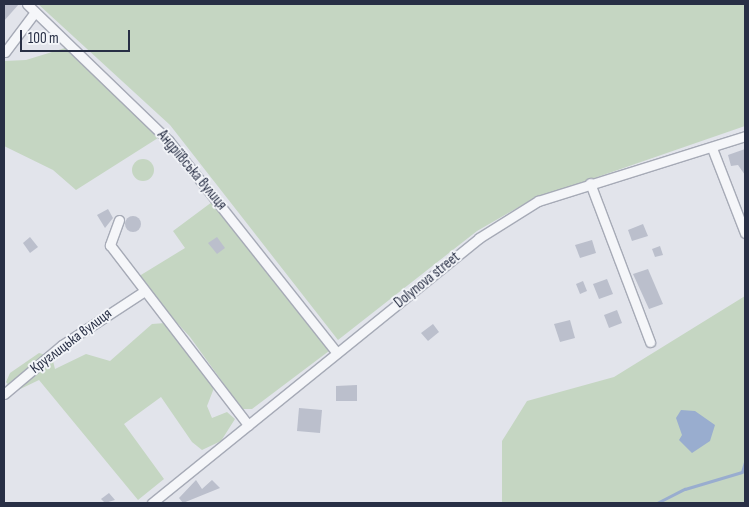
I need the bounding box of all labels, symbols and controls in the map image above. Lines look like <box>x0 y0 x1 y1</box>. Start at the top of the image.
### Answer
scale bar <box>22 20 132 52</box>
text: 100 m <box>28 29 59 48</box>
street label: Андріївська вулиця <box>153 126 231 214</box>
street label: Dolynova street <box>391 248 463 312</box>
street label: Круглицька вулиця <box>27 305 115 377</box>

